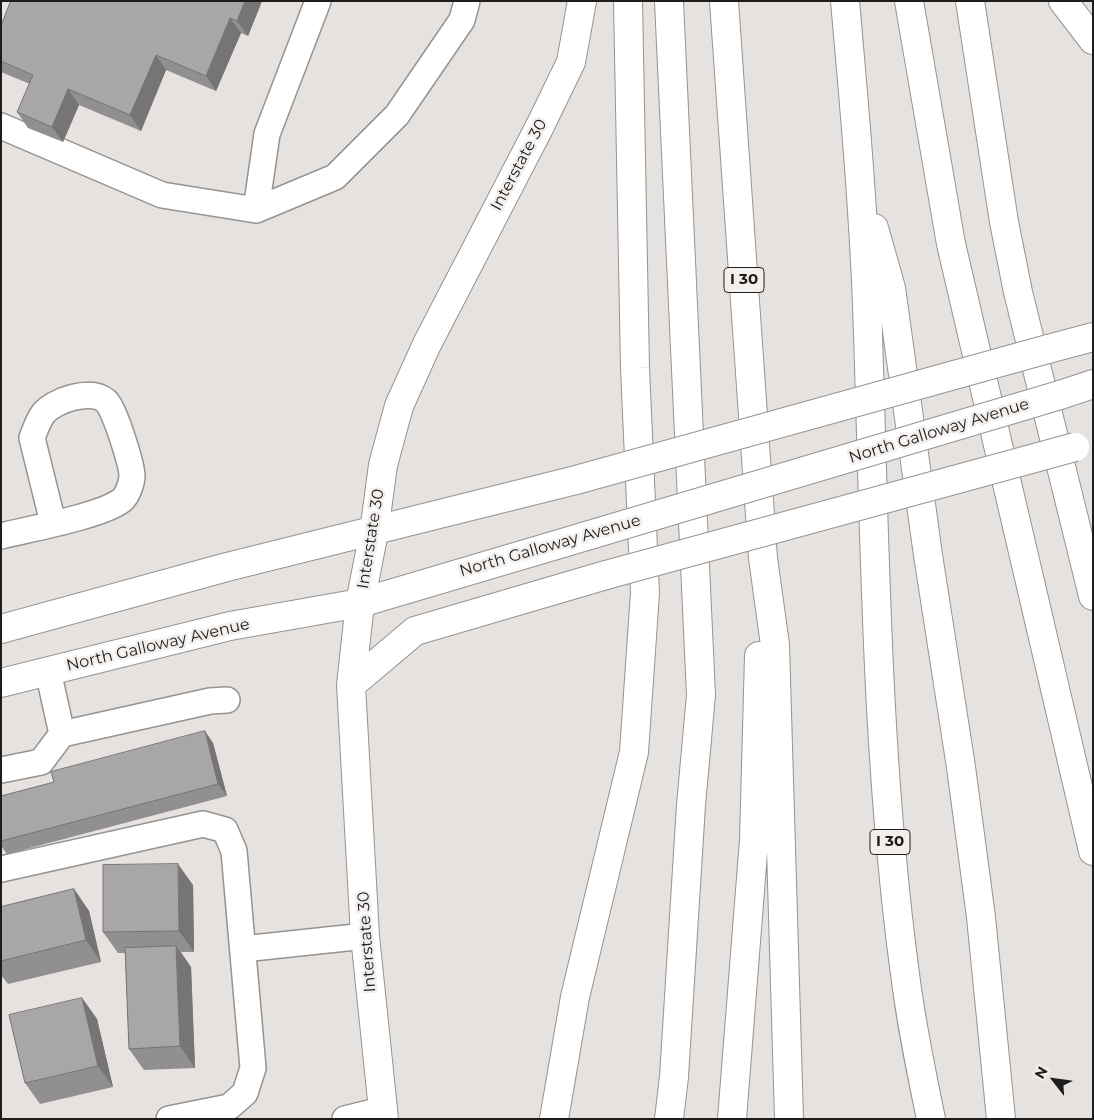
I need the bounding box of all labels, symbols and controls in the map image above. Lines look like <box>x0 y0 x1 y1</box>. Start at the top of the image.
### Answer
street label: Interstate 30 <box>487 116 551 214</box>
road number: I 30 <box>724 268 764 292</box>
street label: North Galloway Avenue <box>847 394 1031 468</box>
street label: Interstate 30 <box>354 488 388 590</box>
street label: North Galloway Avenue <box>457 511 643 581</box>
street label: North Galloway Avenue <box>64 615 252 675</box>
road number: I 30 <box>870 830 910 854</box>
street label: Interstate 30 <box>354 891 380 993</box>
north arrow <box>1029 1055 1079 1105</box>
text: N <box>1030 1063 1052 1082</box>

